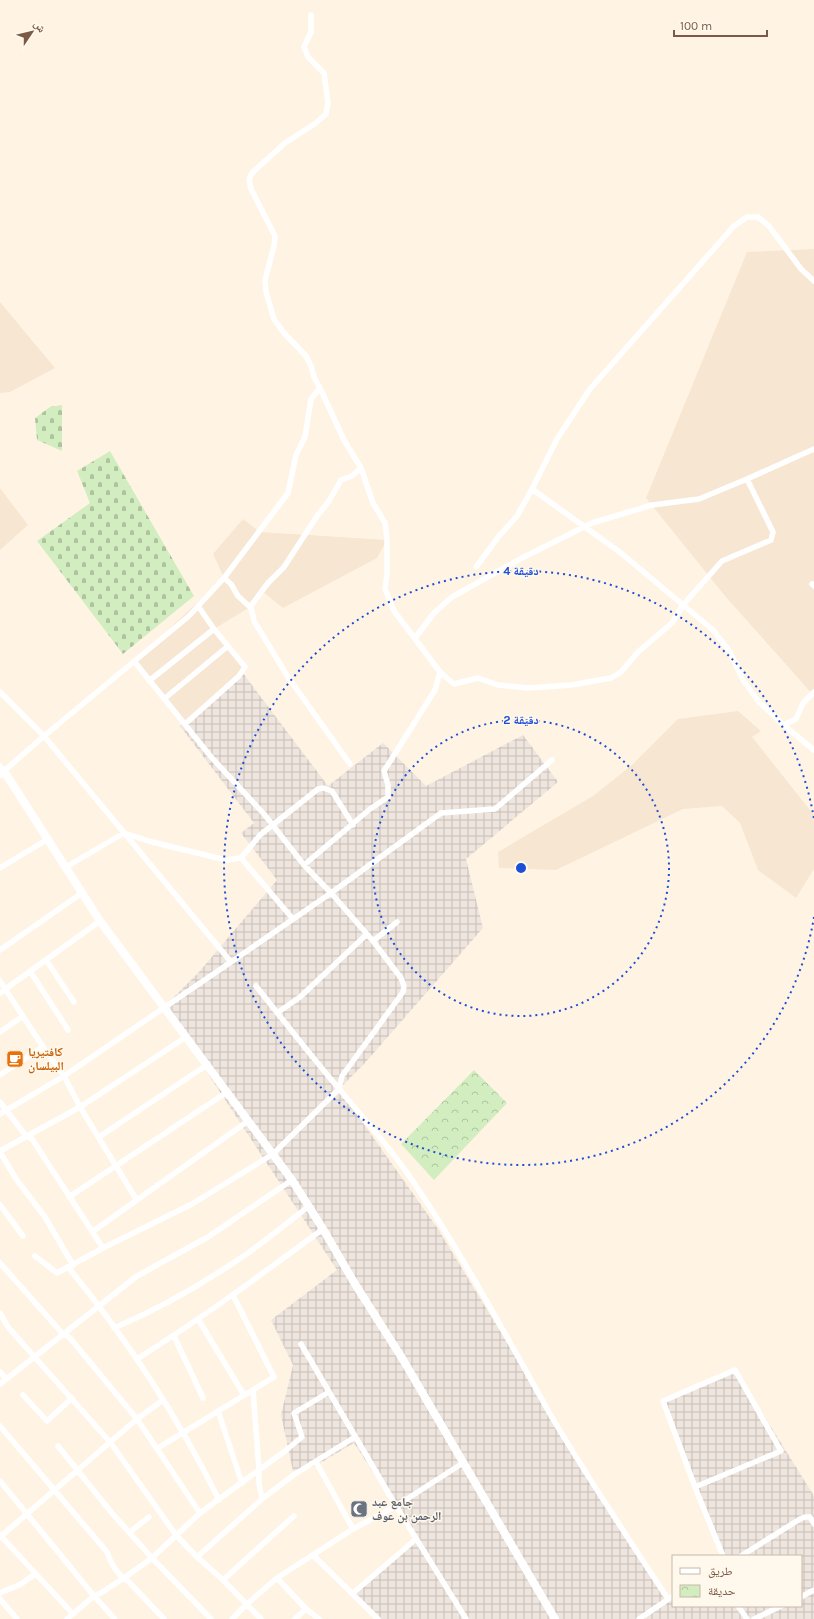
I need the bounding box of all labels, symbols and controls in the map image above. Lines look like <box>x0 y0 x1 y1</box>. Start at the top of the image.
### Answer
north arrow <box>12 12 52 52</box>
scale bar <box>674 12 767 38</box>
text: ش <box>30 18 49 36</box>
text: 100 m <box>680 19 712 33</box>
text: 4 دقيقة <box>503 564 539 578</box>
text: 2 دقيقة <box>503 713 539 727</box>
centre of rings <box>514 861 528 875</box>
place label: كافتيريا البيلسان <box>28 1045 64 1074</box>
cafe icon: كافتيريا البيلسان <box>5 1049 25 1069</box>
place label: جامع عبد الرحمن بن عوف <box>372 1495 441 1524</box>
mosque icon: جامع عبد الرحمن بن عوف <box>349 1499 369 1519</box>
legend <box>672 1555 802 1607</box>
text: طريق <box>708 1564 733 1578</box>
text: حديقة <box>708 1584 736 1598</box>

